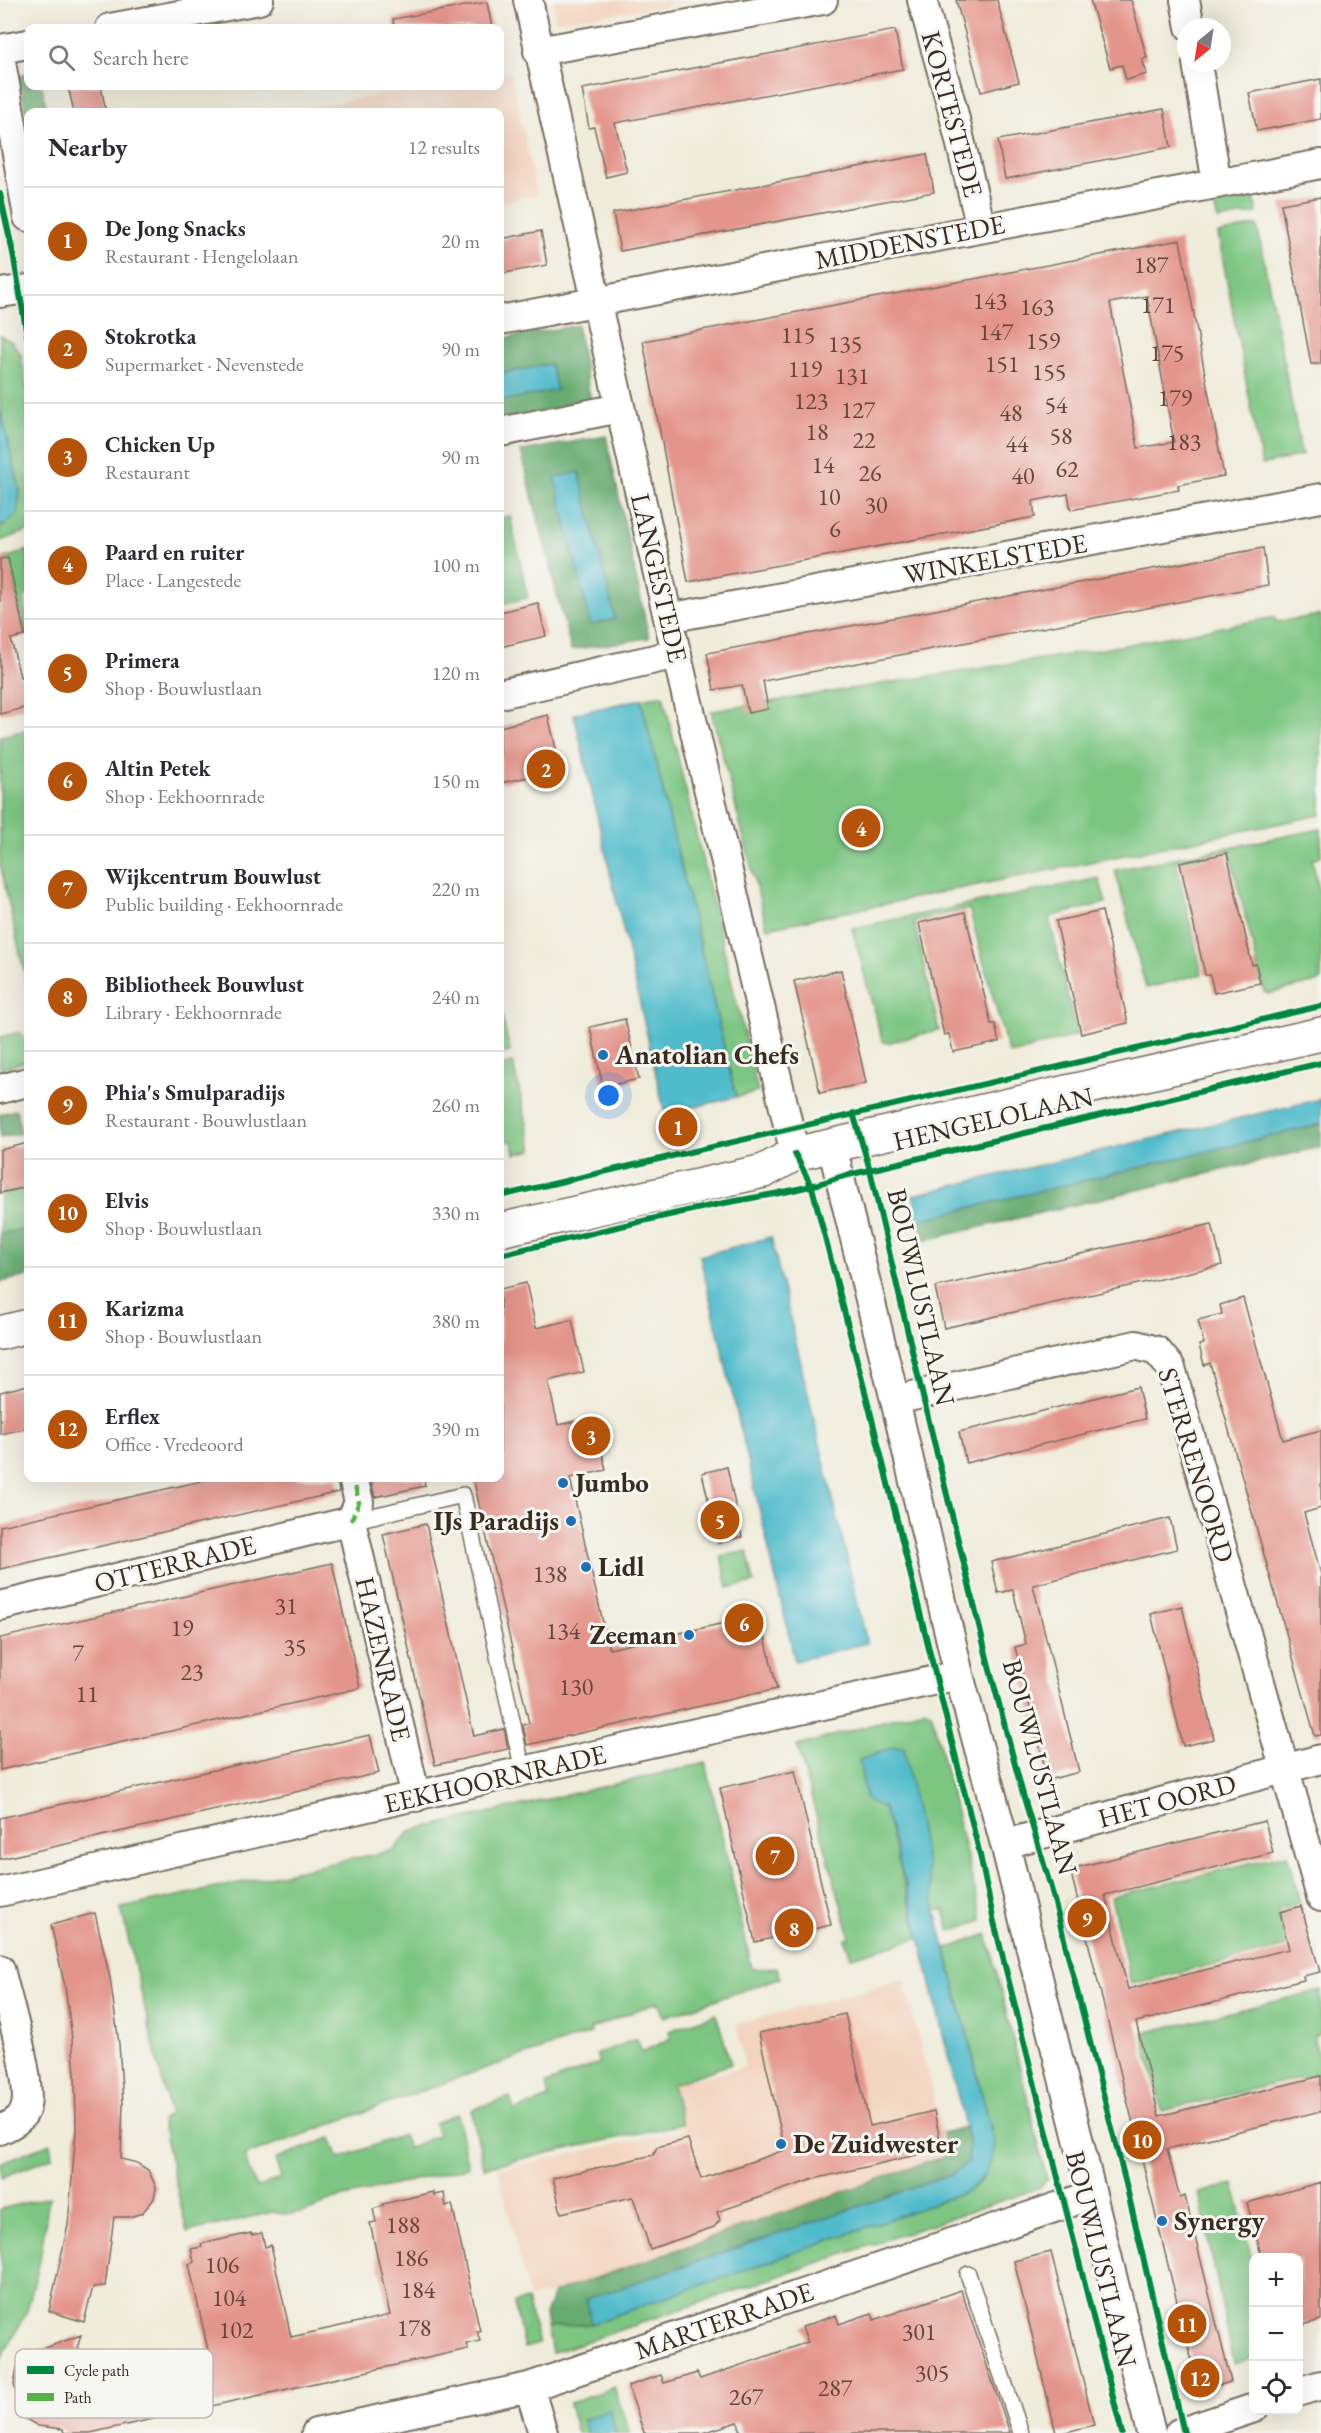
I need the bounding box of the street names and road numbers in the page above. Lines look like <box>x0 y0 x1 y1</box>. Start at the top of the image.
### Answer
street label: KORTESTEDE <box>914 27 991 201</box>
street label: MIDDENSTEDE <box>812 206 1008 277</box>
street label: LANGESTEDE <box>623 490 696 666</box>
street label: WINKELSTEDE <box>900 525 1090 592</box>
street label: HENGELOLAAN <box>889 1078 1097 1159</box>
street label: BOUWLUSTLAAN <box>879 1185 964 1410</box>
street label: STERRENOORD <box>1150 1363 1243 1566</box>
street label: OTTERRADE <box>90 1527 259 1600</box>
street label: HAZENRADE <box>348 1573 419 1745</box>
street label: BOUWLUSTLAAN <box>995 1655 1086 1879</box>
street label: EEKHOORNRADE <box>380 1736 609 1821</box>
street label: HET OORD <box>1094 1765 1240 1836</box>
street label: BOUWLUSTLAAN <box>1058 2147 1145 2371</box>
street label: MARTERRADE <box>630 2274 818 2367</box>

